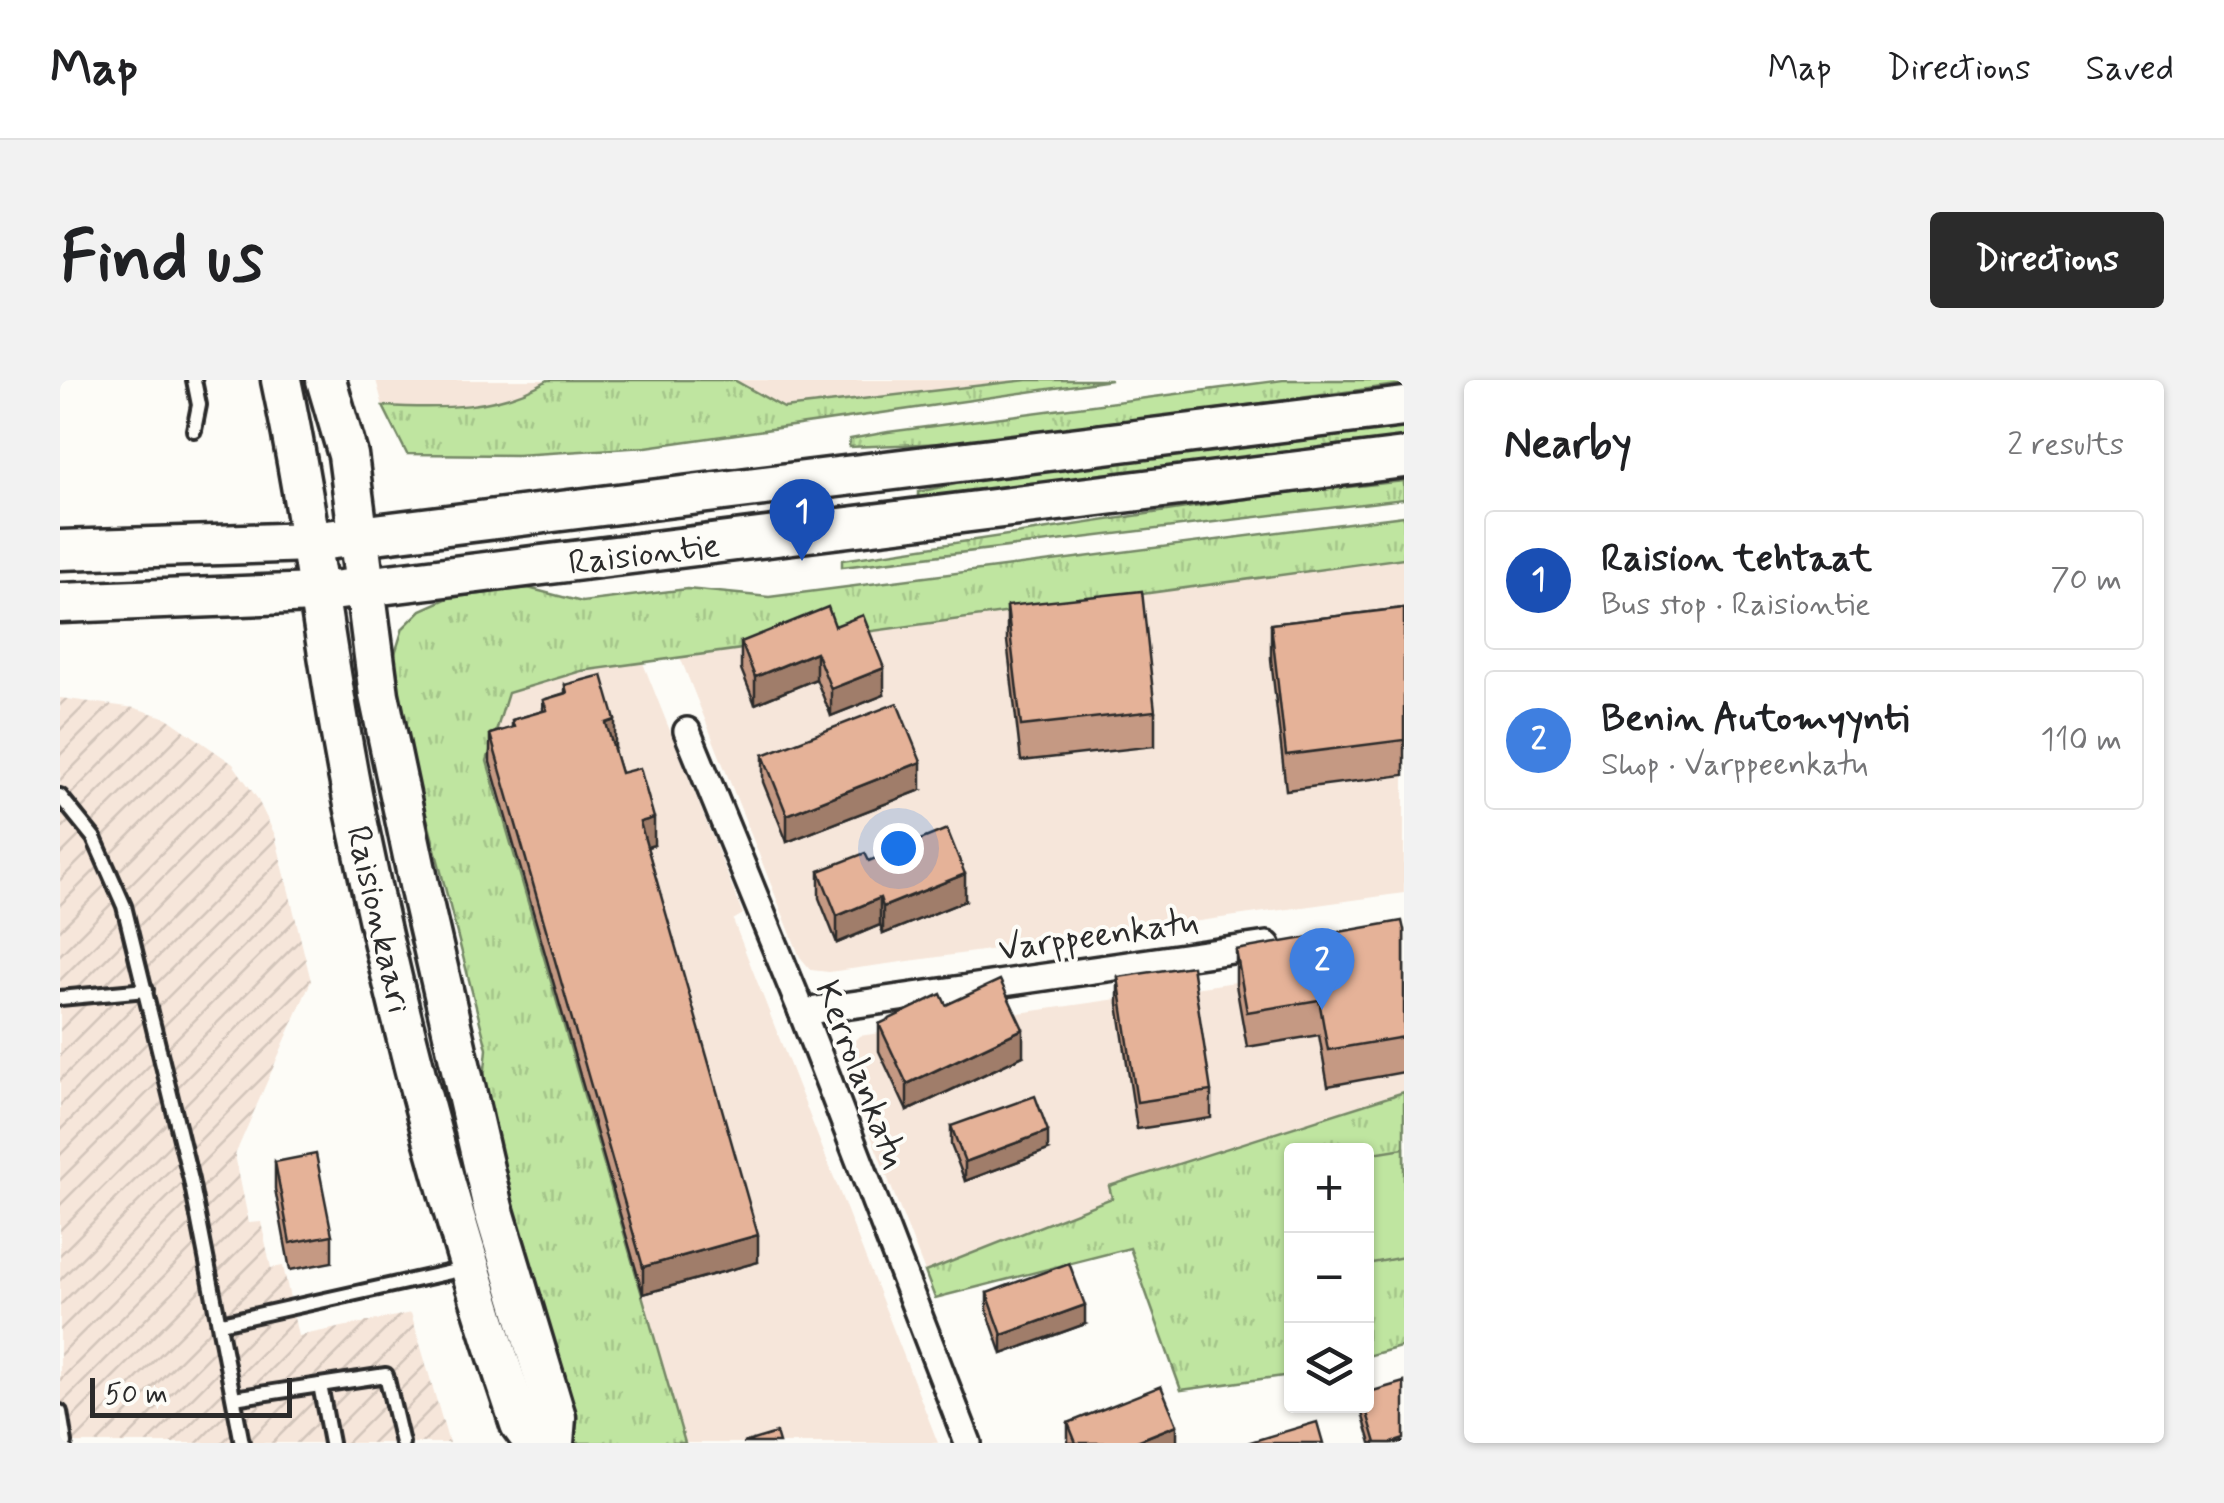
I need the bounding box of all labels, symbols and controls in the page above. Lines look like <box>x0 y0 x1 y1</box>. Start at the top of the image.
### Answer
text: Map <box>50 38 138 101</box>
text: Map <box>1768 46 1832 92</box>
text: Directions <box>1887 46 2031 92</box>
text: Saved <box>2086 46 2174 92</box>
button: Directions <box>1930 212 2164 308</box>
text: Find us <box>60 214 264 306</box>
text: Nearby <box>1504 418 1632 473</box>
text: 2 results <box>2007 424 2124 466</box>
pin: 1 <box>770 479 834 561</box>
street label: Raisiontie <box>566 523 723 587</box>
text: Raision tehtaat <box>1601 535 1872 584</box>
text: 1 <box>1531 559 1546 601</box>
text: 70 m <box>2050 559 2122 601</box>
text: Bus stop · Raisiontie <box>1601 584 1871 626</box>
text: Benin Automyynti <box>1601 695 1909 744</box>
text: 2 <box>1531 719 1546 761</box>
text: 110 m <box>2041 719 2122 761</box>
text: Shop · Varppeenkatu <box>1601 744 1868 786</box>
street label: Raisionkaari <box>334 821 422 1018</box>
your location <box>873 823 924 874</box>
street label: Varppeenkatu <box>995 899 1201 973</box>
pin: 2 <box>1290 928 1354 1010</box>
street label: Kerrolankatu <box>803 974 917 1175</box>
map controls <box>1284 1143 1374 1413</box>
button: + <box>1284 1143 1374 1233</box>
button: − <box>1284 1233 1374 1323</box>
button: layers <box>1284 1323 1374 1413</box>
scale bar <box>90 1373 292 1418</box>
text: 50 m <box>105 1377 168 1414</box>

